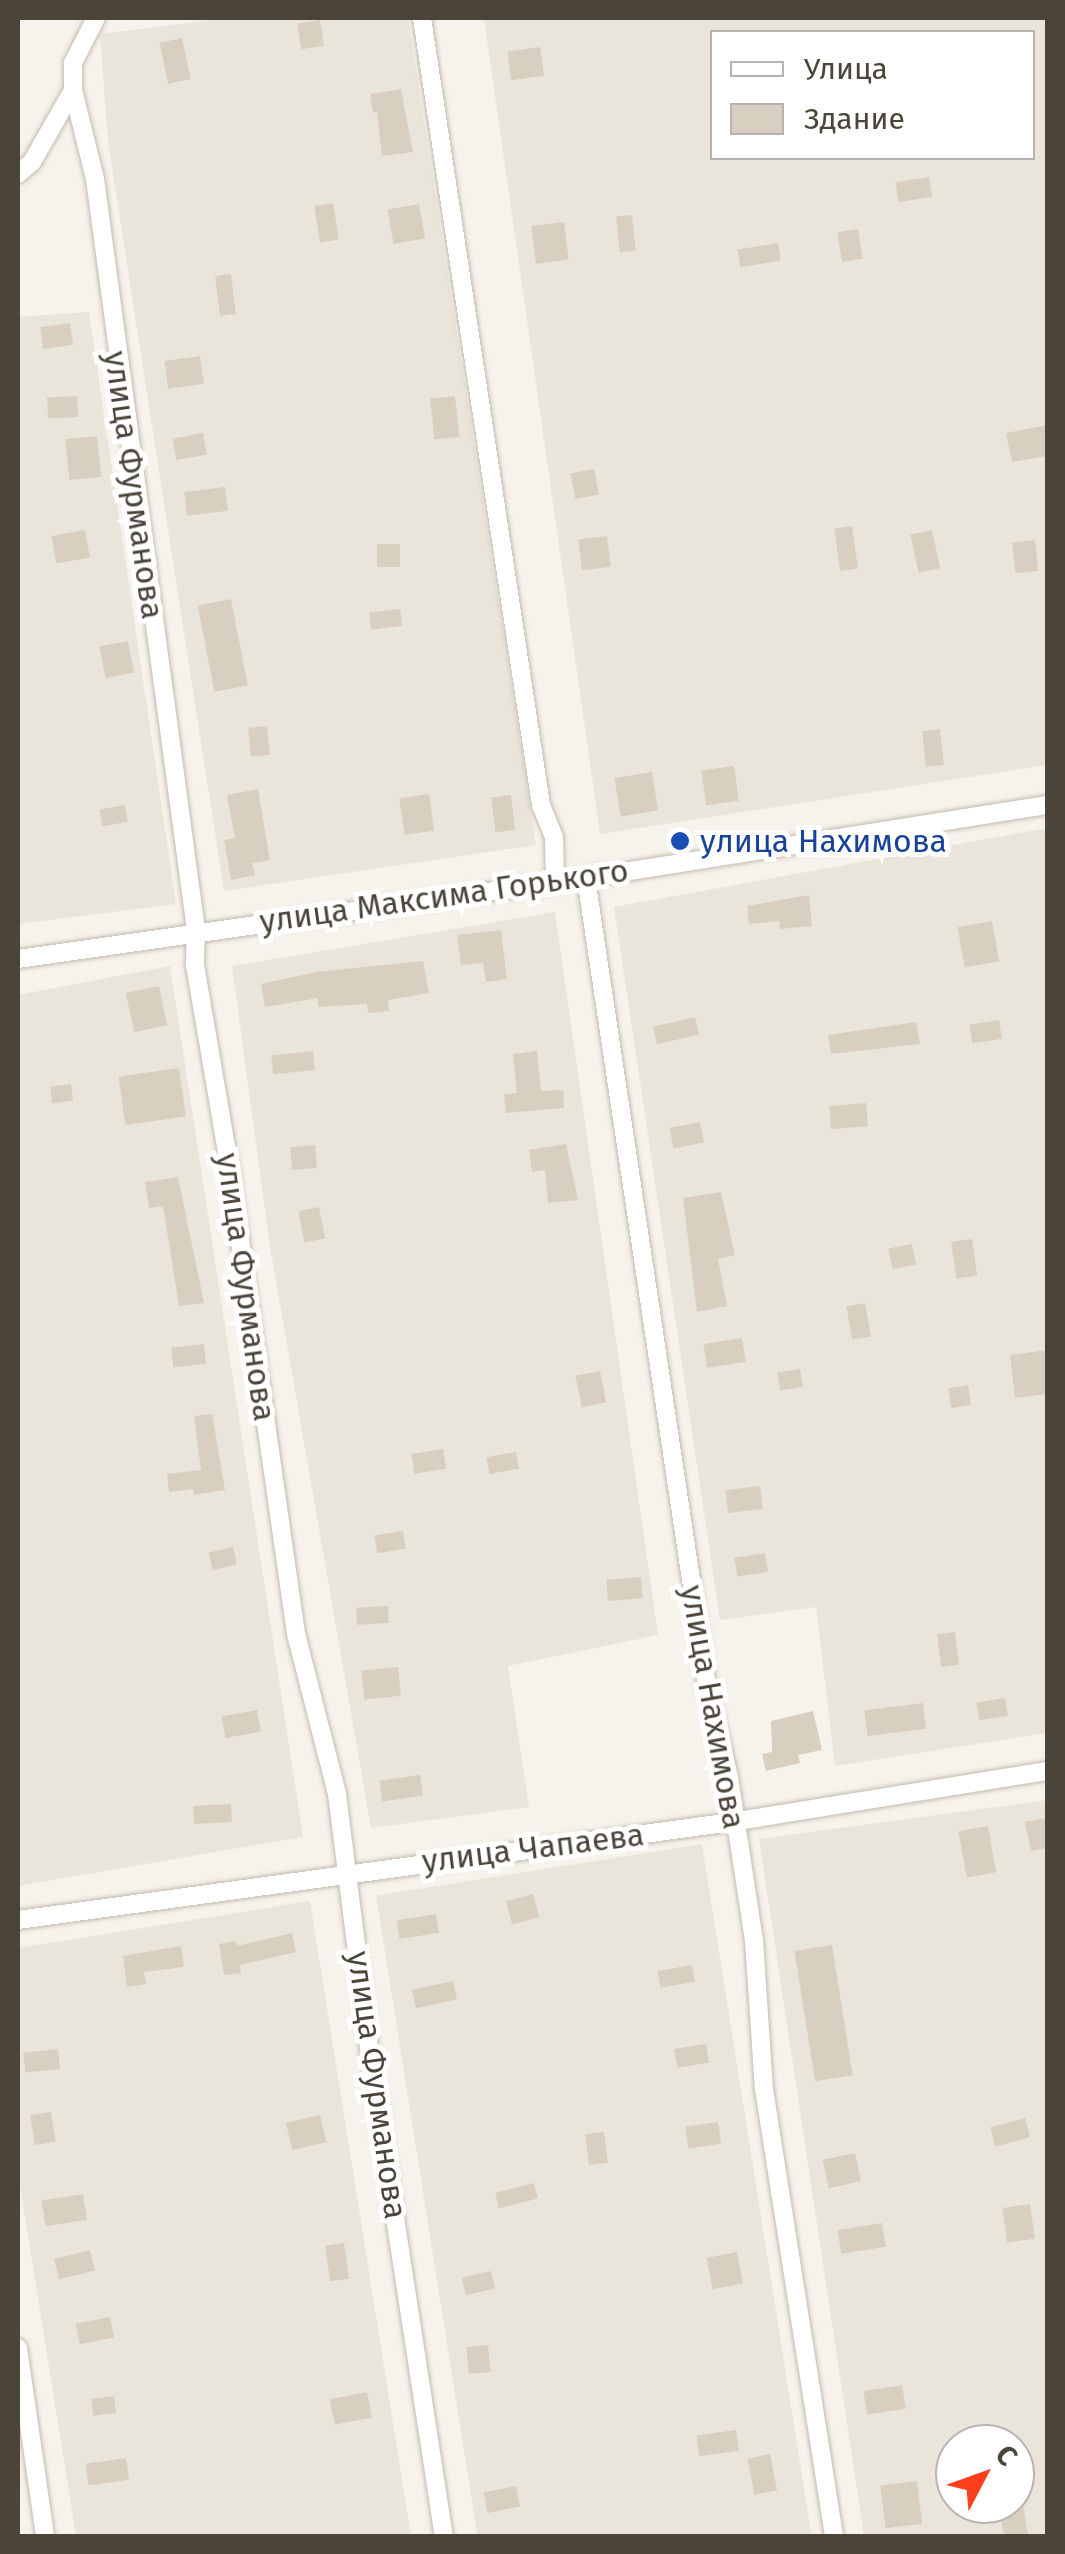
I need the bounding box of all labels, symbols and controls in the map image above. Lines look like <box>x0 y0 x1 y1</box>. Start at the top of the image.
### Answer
legend <box>710 30 1035 160</box>
text: Улица <box>804 51 888 87</box>
text: Здание <box>804 101 905 137</box>
street label: улица Фурманова <box>96 348 172 622</box>
place label: улица Нахимова <box>700 822 947 860</box>
marker: улица Нахимова <box>669 830 691 852</box>
street label: улица Максима Горького <box>257 851 631 941</box>
street label: улица Фурманова <box>208 1150 284 1424</box>
street label: улица Нахимова <box>673 1582 753 1832</box>
street label: улица Чапаева <box>420 1815 646 1881</box>
street label: улица Фурманова <box>339 1948 415 2222</box>
north arrow <box>935 2424 1035 2524</box>
text: С <box>989 2438 1024 2472</box>

